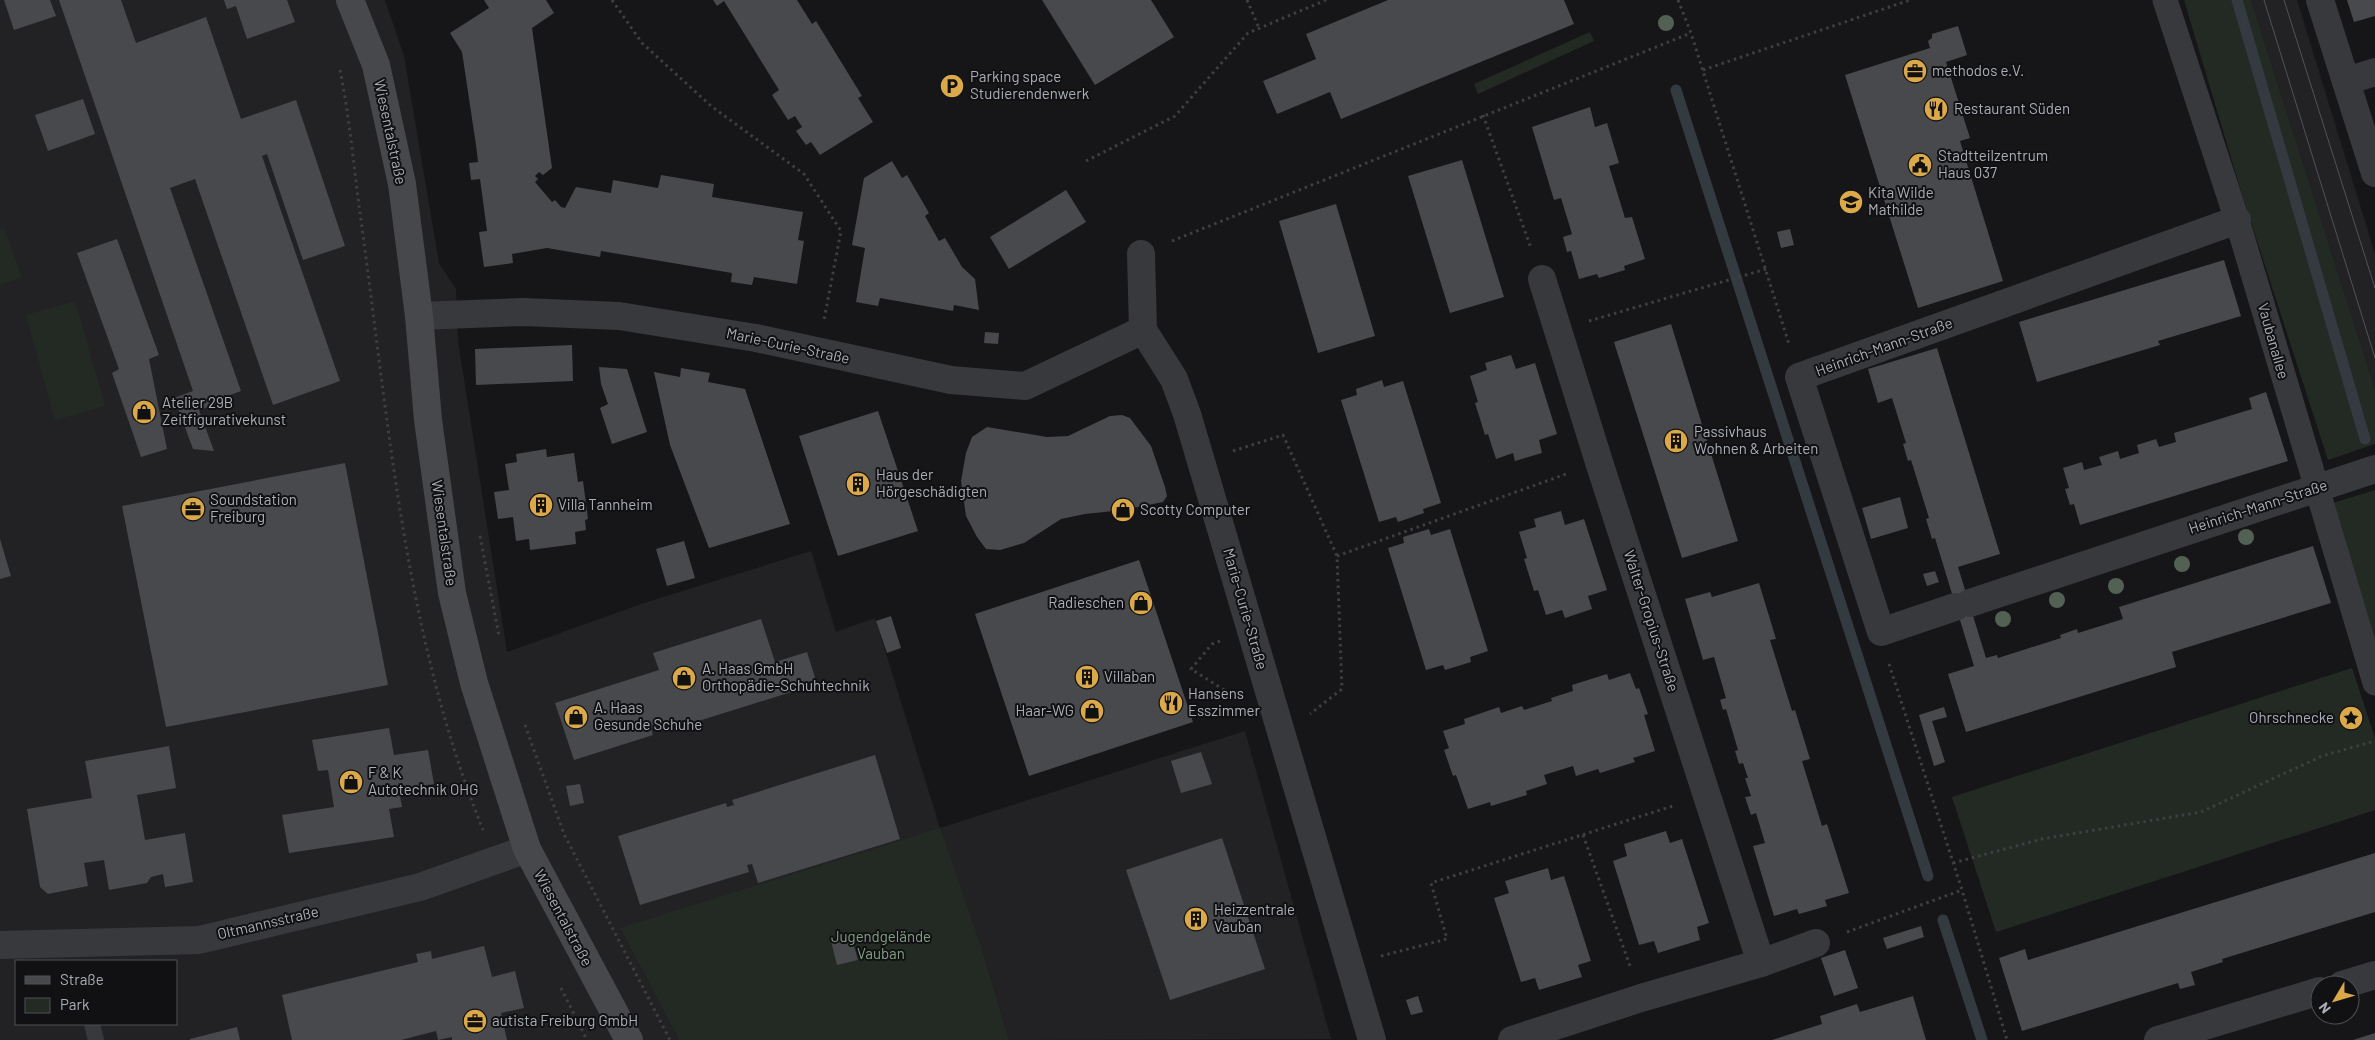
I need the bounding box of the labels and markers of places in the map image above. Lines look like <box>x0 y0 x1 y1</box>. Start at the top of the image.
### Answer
office icon: methodos e.V. <box>1902 58 1928 84</box>
place label: methodos e.V. <box>1932 61 2024 79</box>
place label: Parking space Studierendenwerk <box>970 67 1090 102</box>
parking icon: Parking space Studierendenwerk <box>939 73 965 99</box>
restaurant icon: Restaurant Süden <box>1923 96 1949 122</box>
place label: Restaurant Süden <box>1954 99 2070 117</box>
place label: Stadtteilzentrum Haus 037 <box>1938 146 2048 181</box>
public building icon: Stadtteilzentrum Haus 037 <box>1907 152 1933 178</box>
place label: Kita Wilde Mathilde <box>1868 183 1934 218</box>
school or university icon: Kita Wilde Mathilde <box>1838 189 1864 215</box>
place label: Atelier 29B Zeitfigurativekunst <box>162 393 286 428</box>
shop icon: Atelier 29B Zeitfigurativekunst <box>131 399 157 425</box>
place label: Passivhaus Wohnen & Arbeiten <box>1694 422 1818 457</box>
building icon: Passivhaus Wohnen & Arbeiten <box>1663 428 1689 454</box>
place label: Haus der Hörgeschädigten <box>876 465 987 500</box>
building icon: Haus der Hörgeschädigten <box>845 471 871 497</box>
place label: Soundstation Freiburg <box>210 490 297 525</box>
building icon: Villa Tannheim <box>528 492 554 518</box>
place label: Villa Tannheim <box>558 495 653 513</box>
office icon: Soundstation Freiburg <box>180 496 206 522</box>
shop icon: Scotty Computer <box>1110 497 1136 523</box>
place label: Scotty Computer <box>1140 500 1251 518</box>
shop icon: Radieschen <box>1128 590 1154 616</box>
place label: Radieschen <box>1048 593 1124 611</box>
place label: A. Haas GmbH Orthopädie-Schuhtechnik <box>702 659 870 694</box>
building icon: Villaban <box>1074 664 1100 690</box>
shop icon: A. Haas GmbH Orthopädie-Schuhtechnik <box>671 665 697 691</box>
place label: Villaban <box>1104 667 1155 685</box>
place label: Hansens Esszimmer <box>1188 684 1260 719</box>
restaurant icon: Hansens Esszimmer <box>1158 690 1184 716</box>
place label: A. Haas Gesunde Schuhe <box>594 698 702 733</box>
shop icon: Haar-WG <box>1079 698 1105 724</box>
place label: Haar-WG <box>1016 701 1074 719</box>
shop icon: A. Haas Gesunde Schuhe <box>563 704 589 730</box>
place icon: Ohrschnecke <box>2338 705 2364 731</box>
place label: Ohrschnecke <box>2249 708 2334 726</box>
place label: F & K Autotechnik OHG <box>368 763 478 798</box>
shop icon: F & K Autotechnik OHG <box>338 769 364 795</box>
place label: Heizzentrale Vauban <box>1214 900 1295 935</box>
building icon: Heizzentrale Vauban <box>1183 906 1209 932</box>
office icon: autista Freiburg GmbH <box>462 1008 488 1034</box>
place label: autista Freiburg GmbH <box>492 1011 638 1029</box>

